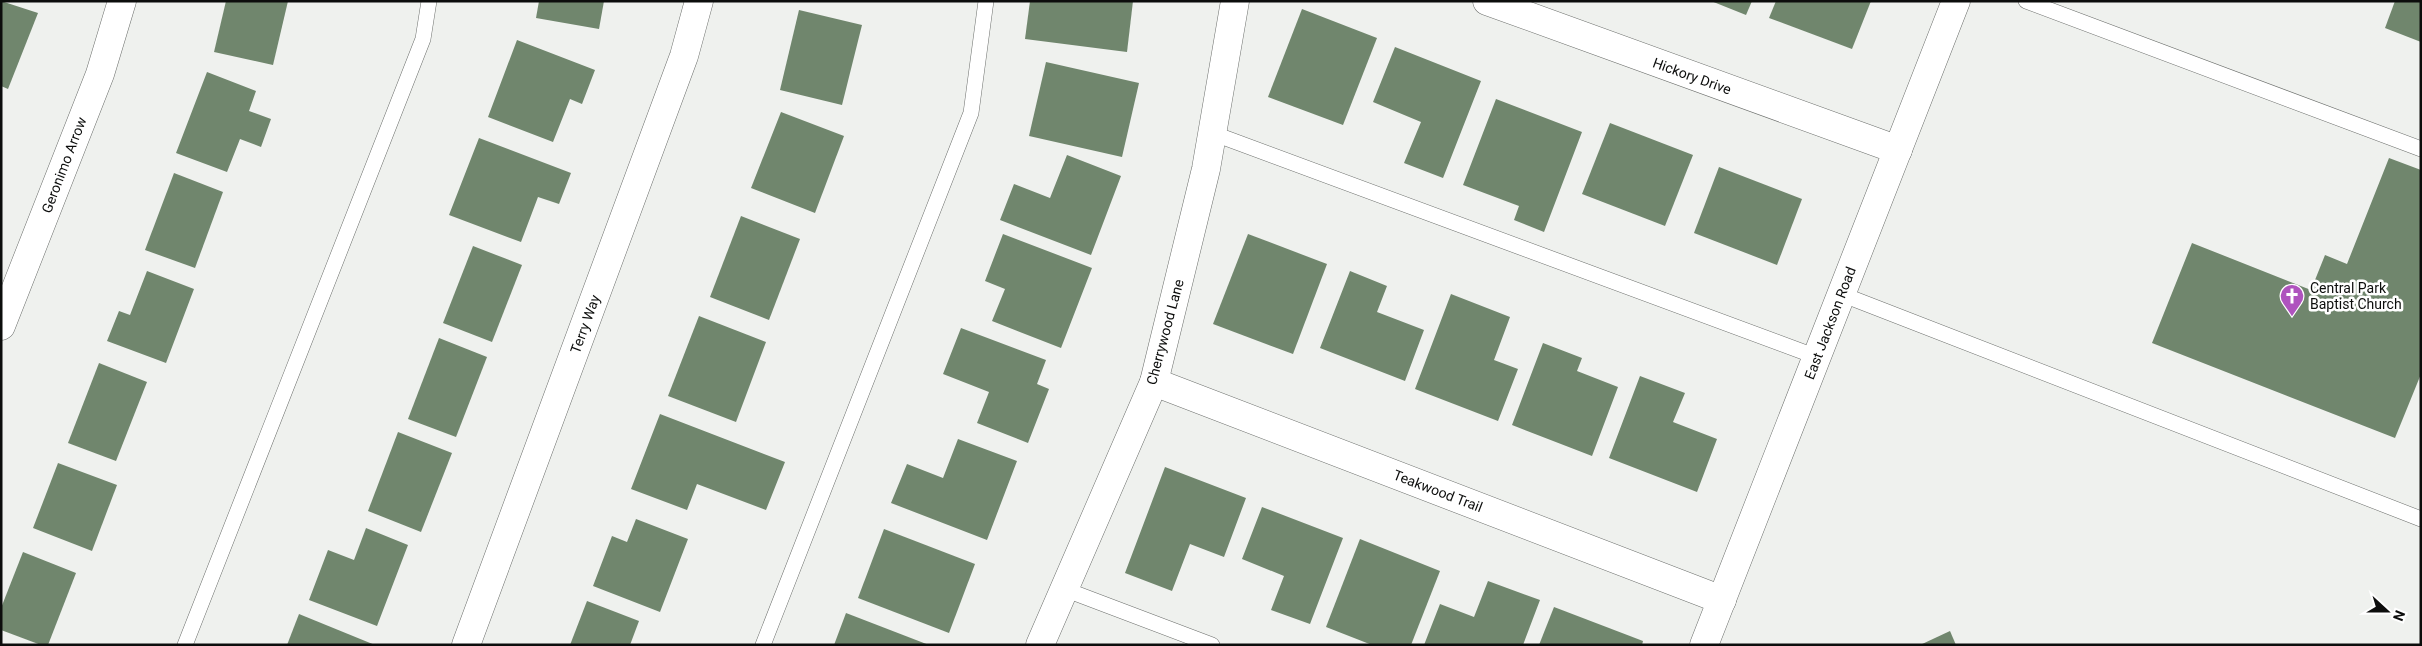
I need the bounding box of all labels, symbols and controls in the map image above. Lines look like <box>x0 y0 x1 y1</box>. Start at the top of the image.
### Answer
street label: Hickory Drive <box>1651 54 1733 98</box>
street label: Geronimo Arrow <box>38 114 90 215</box>
street label: East Jackson Road <box>1801 265 1859 381</box>
street label: Cherrywood Lane <box>1143 277 1187 387</box>
place label: Central Park Baptist Church <box>2310 280 2402 312</box>
church icon: Central Park Baptist Church <box>2279 283 2305 317</box>
street label: Terry Way <box>567 292 603 355</box>
street label: Teakwood Trail <box>1391 467 1485 515</box>
north arrow <box>2362 586 2412 636</box>
text: N <box>2390 608 2408 623</box>

